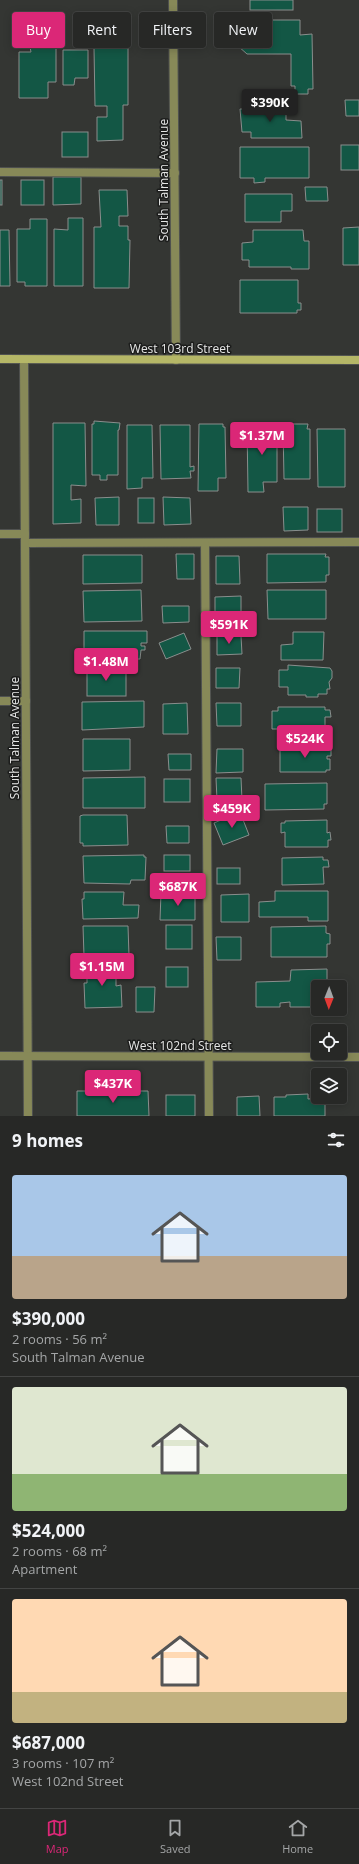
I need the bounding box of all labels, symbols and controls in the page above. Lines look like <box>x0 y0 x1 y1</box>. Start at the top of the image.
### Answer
chip: Buy <box>12 12 65 48</box>
chip: Rent <box>73 12 131 48</box>
chip: Filters <box>139 12 206 48</box>
chip: New <box>214 12 272 48</box>
pin: $390K <box>242 89 298 123</box>
text: $390K <box>251 93 289 111</box>
street label: South Talman Avenue <box>155 119 172 241</box>
street label: West 103rd Street <box>130 340 230 357</box>
pin: $1.37M <box>229 422 295 456</box>
text: $1.37M <box>239 426 285 444</box>
pin: $591K <box>201 611 257 645</box>
text: $591K <box>210 615 248 633</box>
pin: $1.48M <box>73 648 139 682</box>
text: $1.48M <box>83 652 129 670</box>
street label: South Talman Avenue <box>6 677 23 799</box>
pin: $524K <box>277 725 333 759</box>
text: $524K <box>286 729 324 747</box>
pin: $459K <box>204 795 260 829</box>
text: $459K <box>213 799 251 817</box>
pin: $687K <box>150 873 206 907</box>
text: $687K <box>159 877 197 895</box>
pin: $1.15M <box>69 953 135 987</box>
text: $1.15M <box>79 957 125 975</box>
north arrow <box>311 980 347 1016</box>
map controls <box>311 980 347 1104</box>
button: locate <box>311 1024 347 1060</box>
street label: West 102nd Street <box>129 1037 231 1054</box>
button: layers <box>311 1068 347 1104</box>
pin: $437K <box>85 1070 141 1104</box>
text: $437K <box>94 1074 132 1092</box>
text: 9 homes <box>12 1129 83 1152</box>
icon: filters <box>325 1129 347 1151</box>
icon: home <box>144 1201 216 1273</box>
text: $390,000 <box>12 1307 85 1330</box>
text: 2 rooms · 56 m² <box>12 1330 107 1348</box>
text: South Talman Avenue <box>12 1348 144 1366</box>
icon: home <box>144 1413 216 1485</box>
text: $524,000 <box>12 1519 85 1542</box>
text: 2 rooms · 68 m² <box>12 1542 107 1560</box>
text: Apartment <box>12 1560 77 1578</box>
icon: home <box>144 1625 216 1697</box>
text: $687,000 <box>12 1731 85 1754</box>
text: 3 rooms · 107 m² <box>12 1754 114 1772</box>
text: West 102nd Street <box>12 1772 123 1790</box>
tab: Map <box>46 1817 69 1856</box>
tab: Saved <box>160 1817 191 1856</box>
tab: Home <box>282 1817 313 1856</box>

